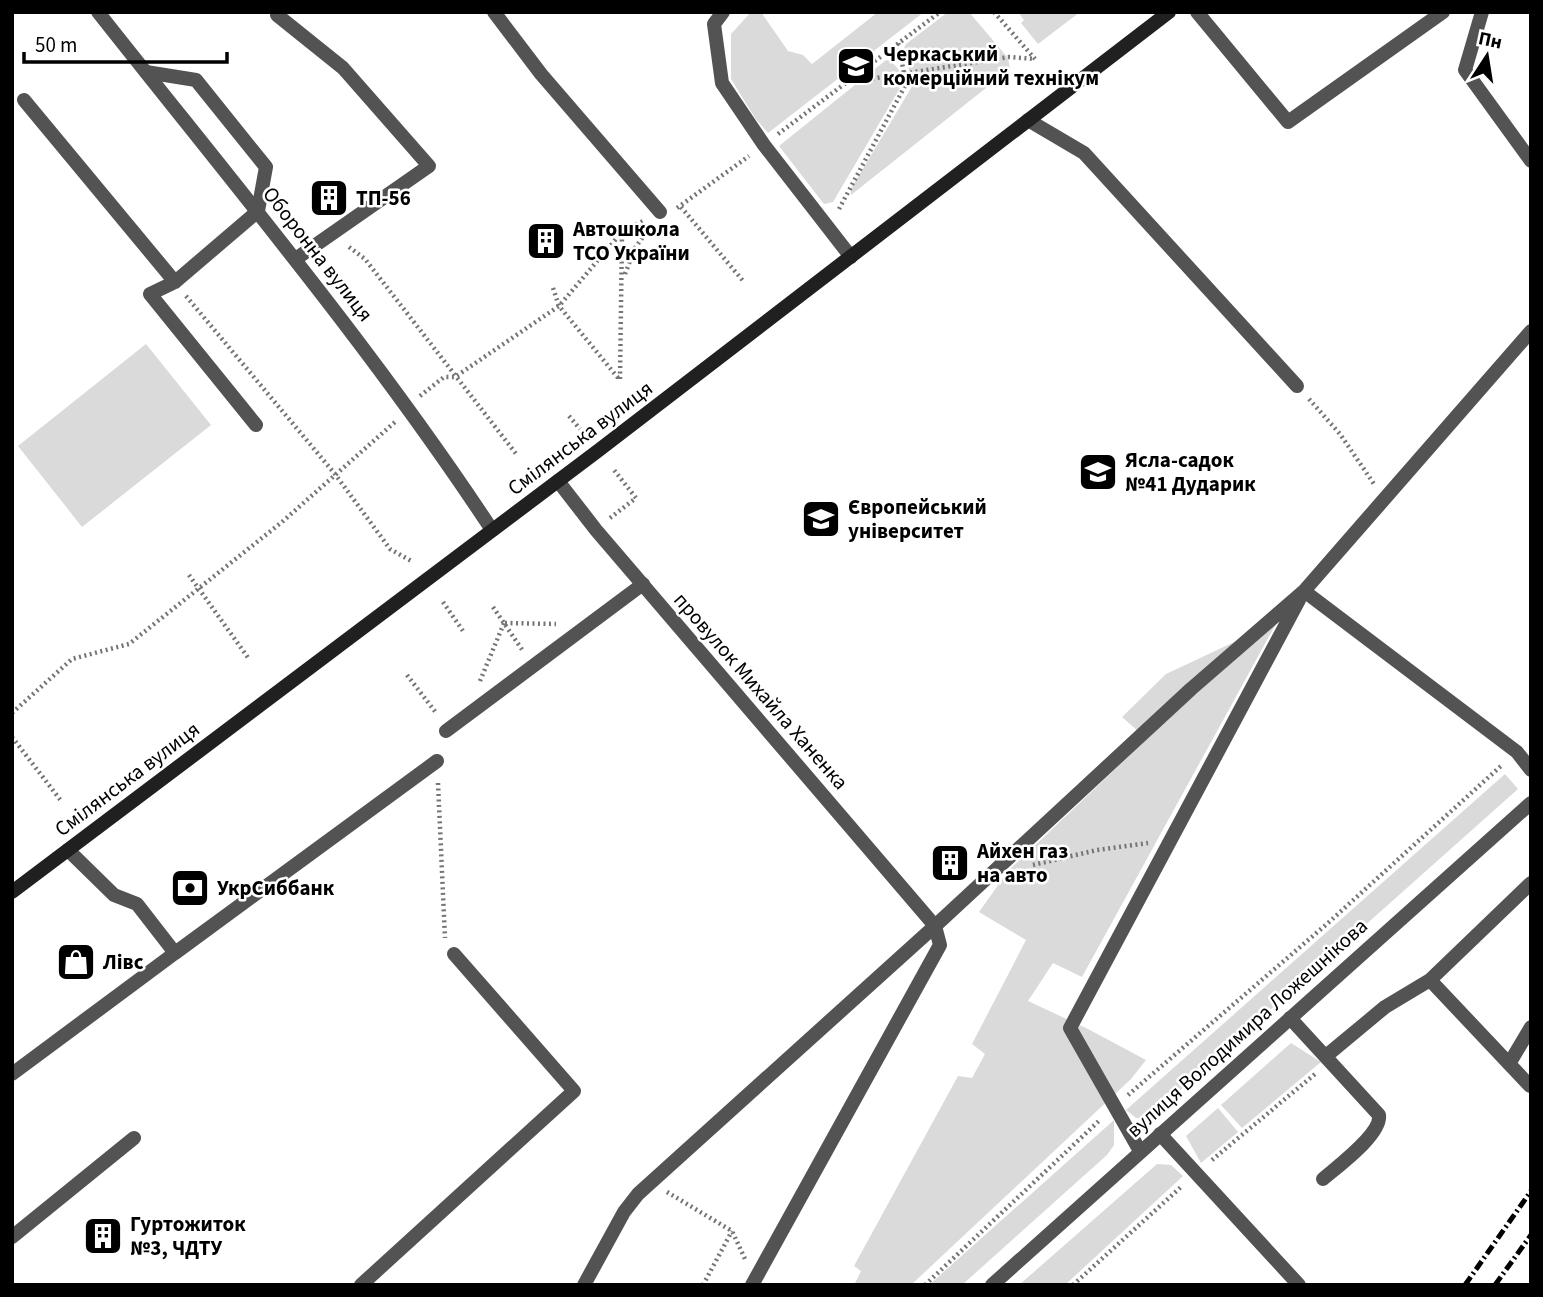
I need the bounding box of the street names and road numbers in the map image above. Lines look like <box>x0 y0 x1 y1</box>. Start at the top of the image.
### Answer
street label: Оборонна вулиця <box>256 180 380 328</box>
street label: Смілянська вулиця <box>501 373 659 503</box>
street label: провулок Михайла Ханенка <box>667 586 855 796</box>
street label: Смілянська вулиця <box>48 714 206 844</box>
street label: вулиця Володимира Ложешнікова <box>1120 911 1374 1145</box>

